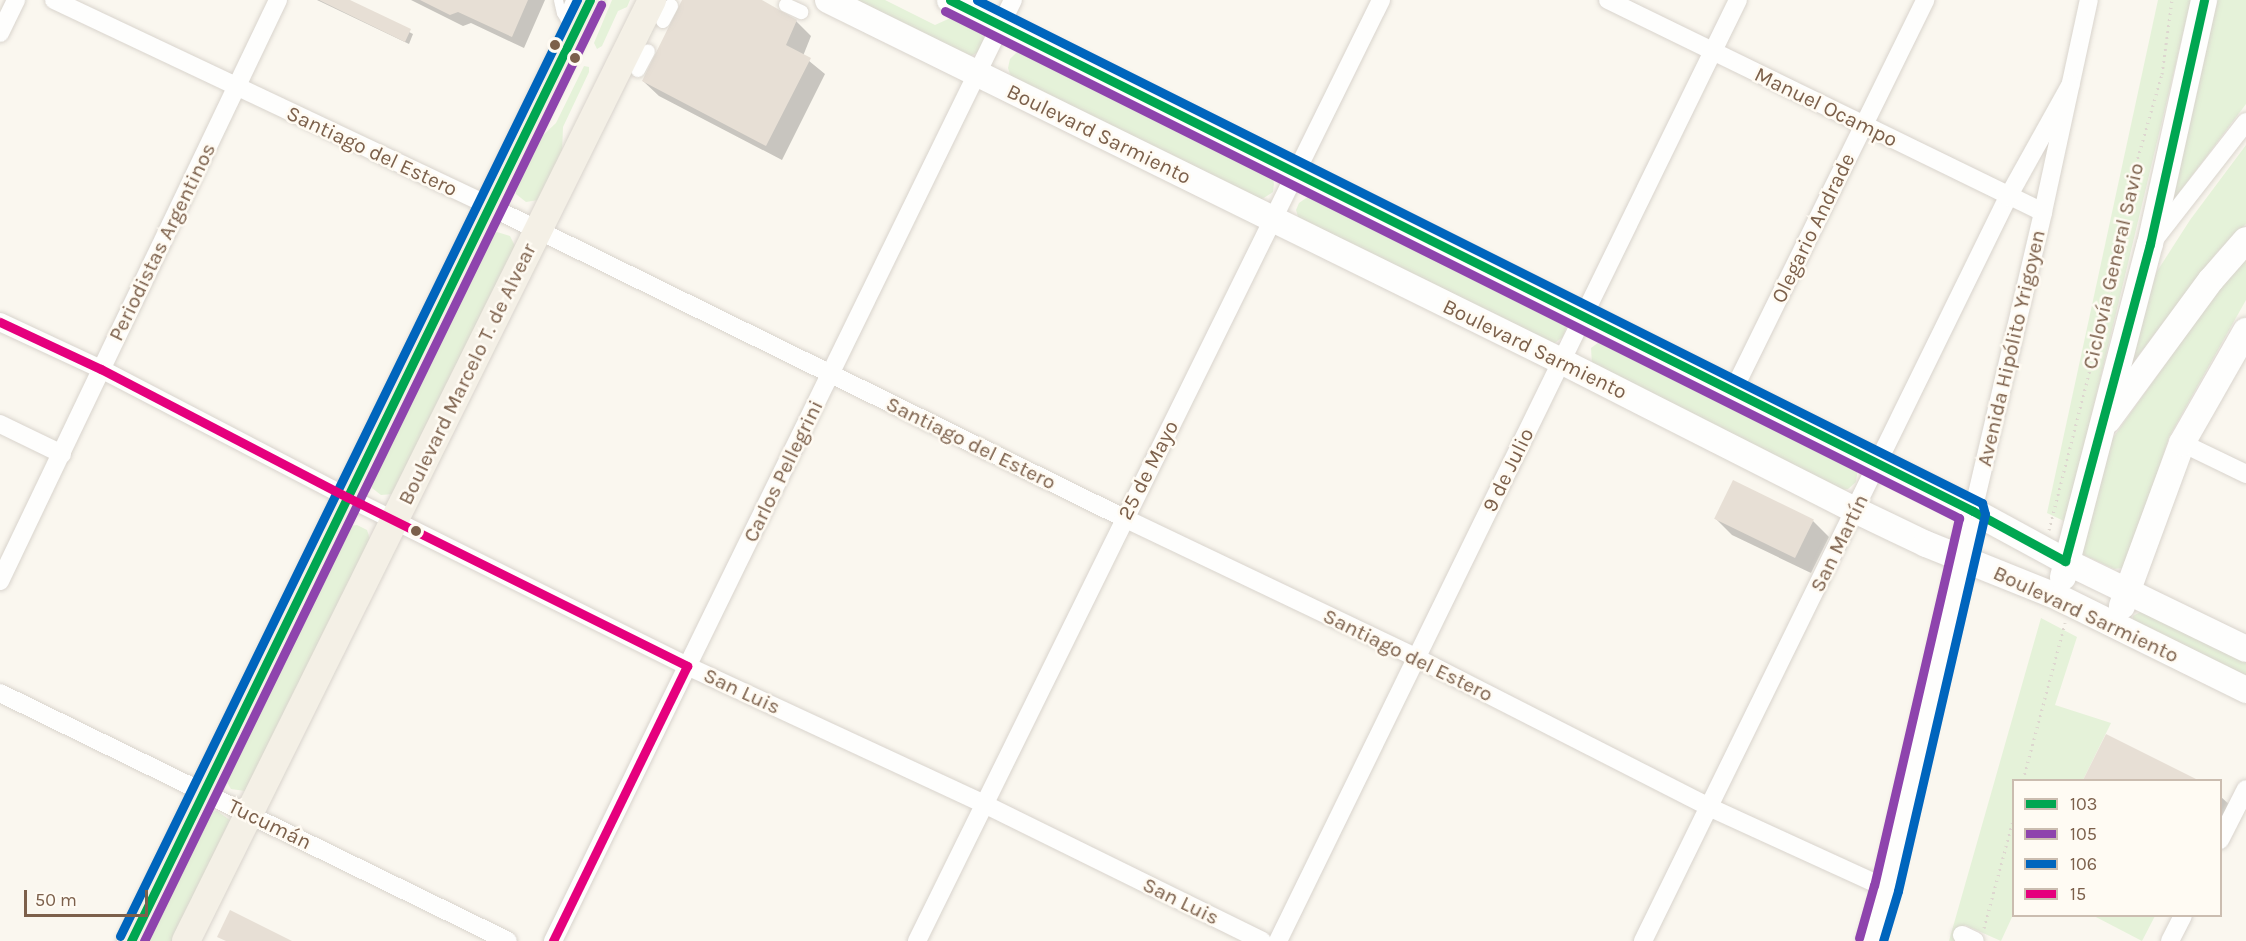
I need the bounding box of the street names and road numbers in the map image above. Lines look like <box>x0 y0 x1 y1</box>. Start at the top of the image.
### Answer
street label: Manuel Ocampo <box>1750 62 1902 152</box>
street label: Boulevard Sarmiento <box>1003 78 1195 190</box>
street label: Santiago del Estero <box>283 100 461 202</box>
street label: Periodistas Argentinos <box>103 139 221 345</box>
street label: Olegario Andrade <box>1766 149 1860 307</box>
street label: Ciclovía General Savio <box>2077 160 2149 372</box>
street label: Avenida Hipólito Yrigoyen <box>1972 227 2050 469</box>
street label: Boulevard Marcelo T. de Alvear <box>393 239 541 509</box>
street label: Boulevard Sarmiento <box>1439 293 1631 405</box>
street label: Santiago del Estero <box>882 391 1060 495</box>
street label: Carlos Pellegrini <box>738 396 828 546</box>
street label: 25 de Mayo <box>1112 416 1184 524</box>
street label: 9 de Julio <box>1477 424 1539 516</box>
street label: San Martín <box>1805 490 1873 596</box>
street label: Boulevard Sarmiento <box>1989 560 2183 668</box>
street label: Santiago del Estero <box>1319 603 1497 707</box>
street label: San Luis <box>700 662 784 720</box>
street label: Tucumán <box>224 793 316 855</box>
street label: San Luis <box>1139 872 1223 930</box>

